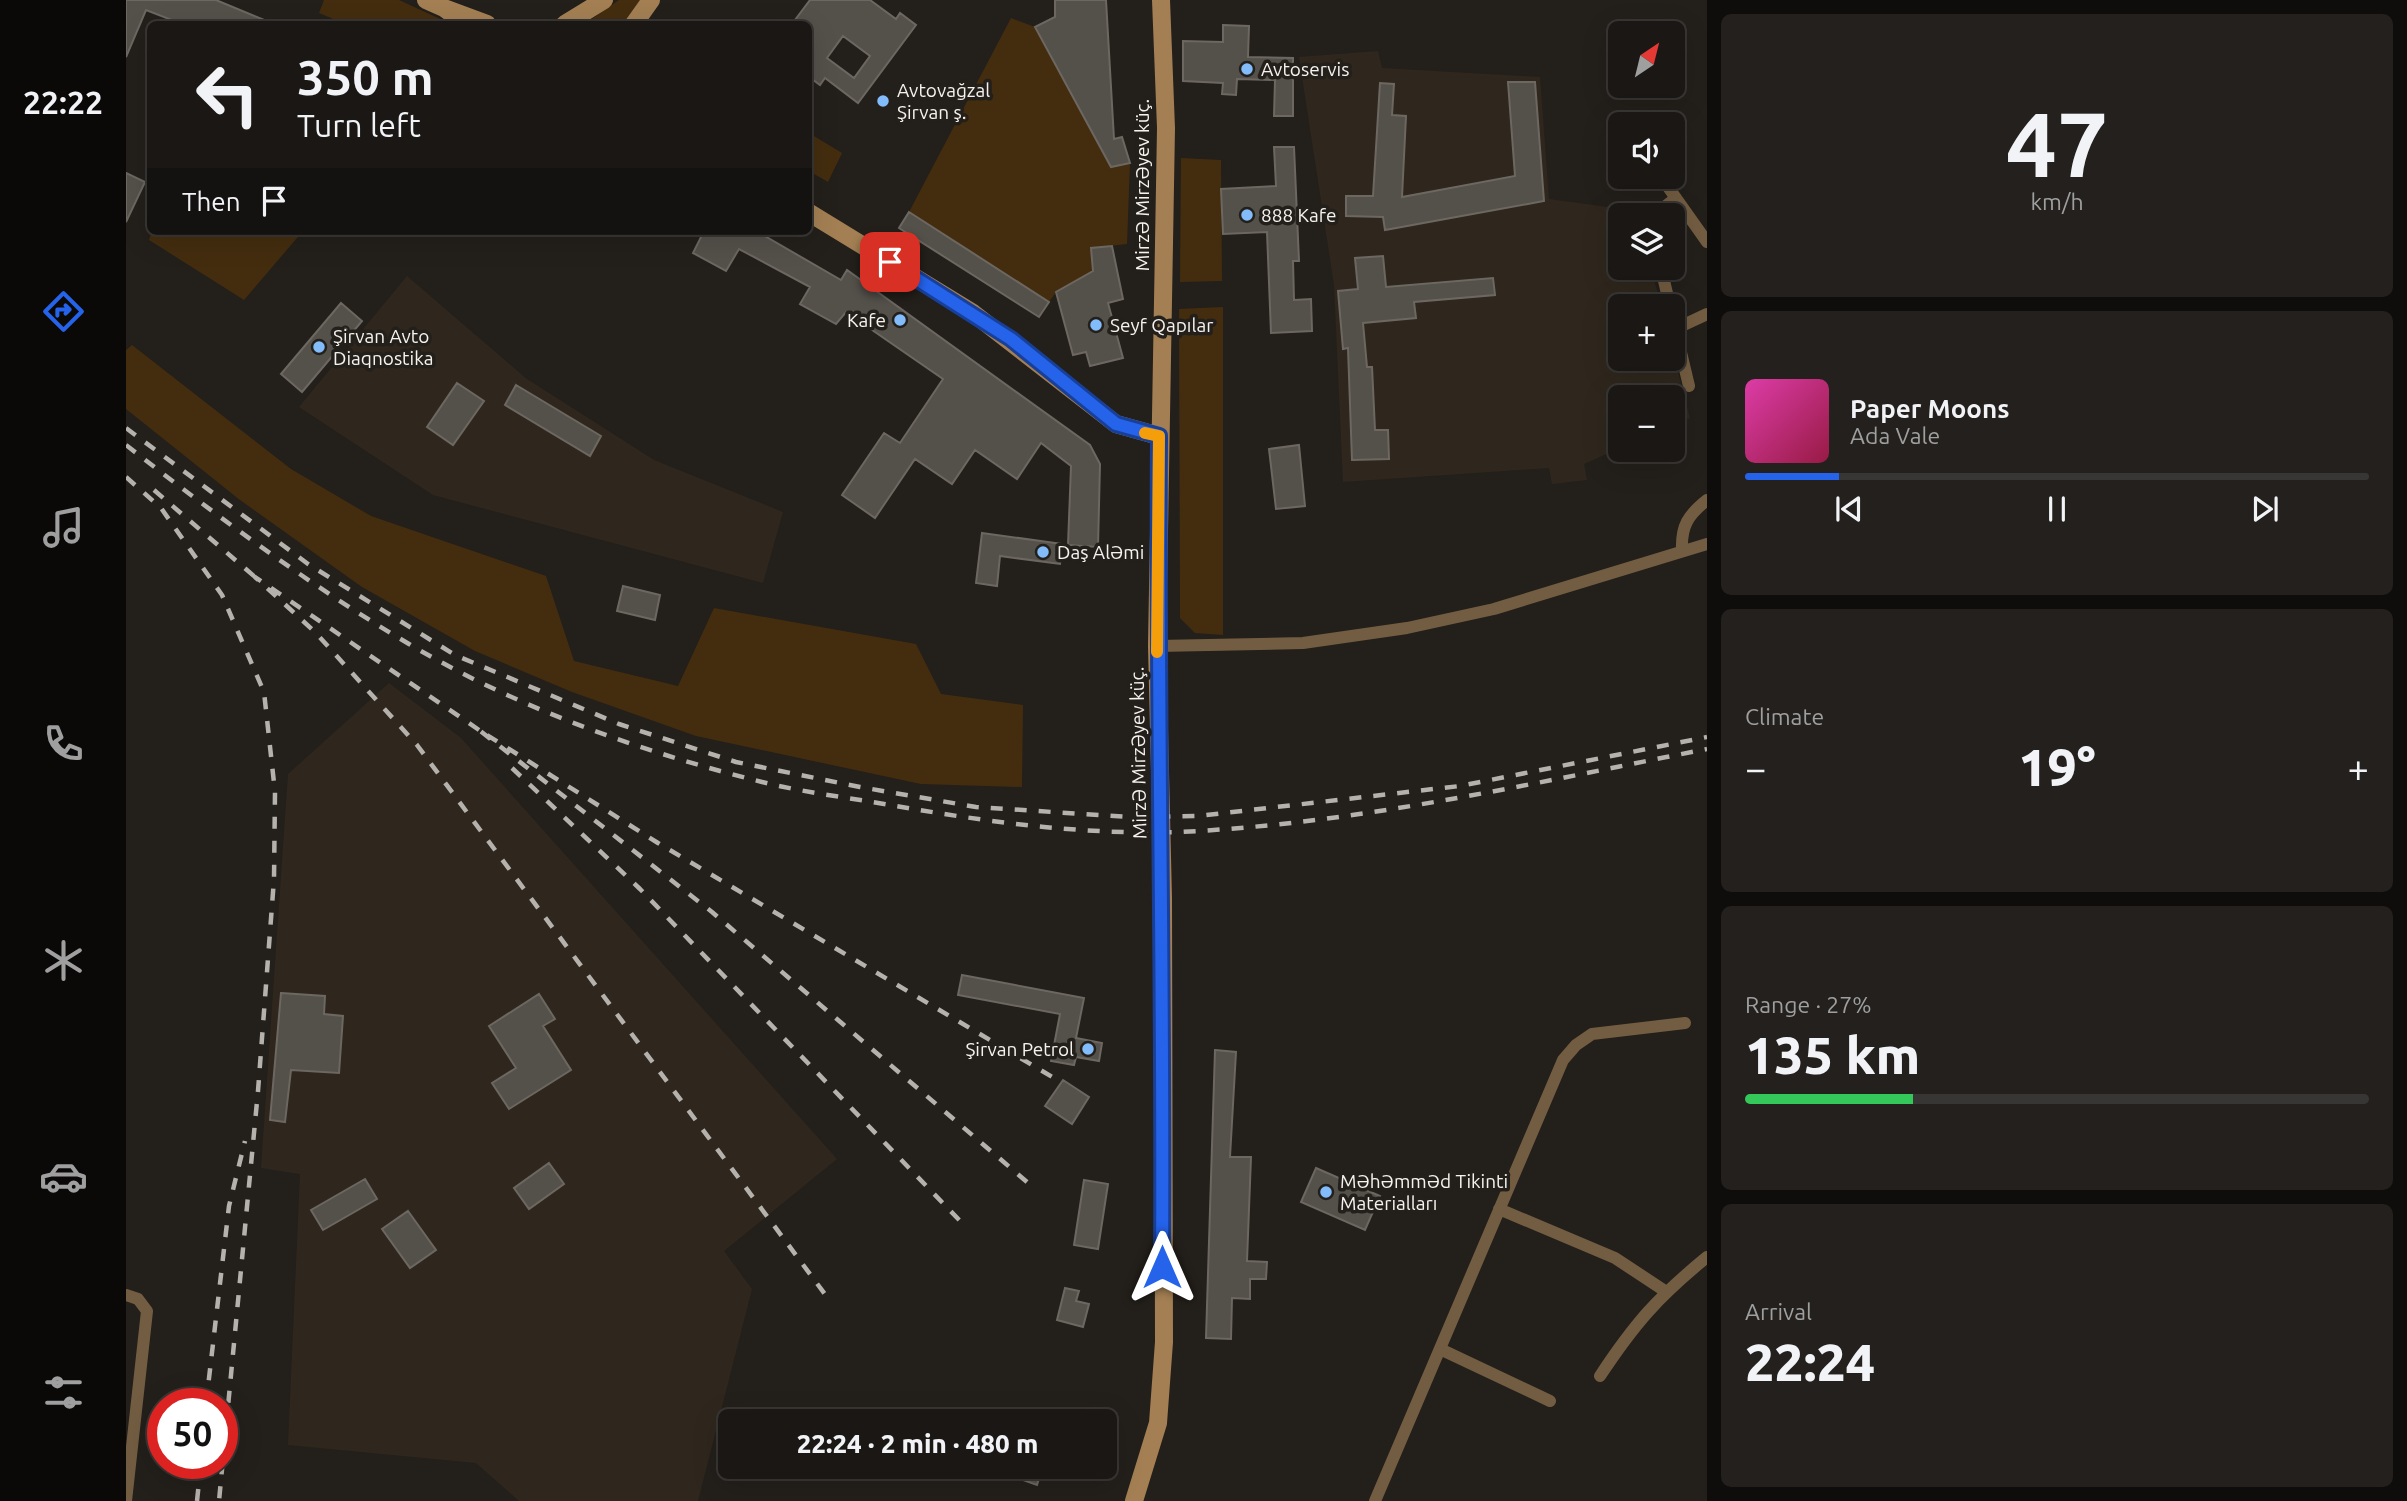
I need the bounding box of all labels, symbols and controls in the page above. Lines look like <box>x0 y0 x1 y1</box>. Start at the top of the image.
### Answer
north arrow <box>1608 21 1685 98</box>
map controls <box>1608 21 1685 462</box>
icon: left <box>182 49 273 140</box>
text: 350 m <box>297 49 434 104</box>
place label: Avtoservis <box>1261 58 1349 80</box>
marker: Avtoservis <box>1239 61 1255 77</box>
place label: Avtovağzal Şirvan ş. <box>897 79 990 123</box>
text: 22:22 <box>23 84 103 120</box>
text: 47 <box>2006 92 2108 194</box>
marker: Avtovağzal Şirvan ş. <box>875 93 891 109</box>
street label: Mirzə Mirzəyev küç. <box>1131 99 1153 271</box>
text: Turn left <box>297 107 421 143</box>
button: sound <box>1608 112 1685 189</box>
icon: arrive <box>255 182 293 220</box>
text: Then <box>182 187 241 216</box>
text: km/h <box>2030 189 2084 214</box>
button: layers <box>1608 203 1685 280</box>
place label: 888 Kafe <box>1261 204 1337 226</box>
marker: 888 Kafe <box>1239 207 1255 223</box>
pin <box>860 232 920 292</box>
icon: arrive <box>871 243 909 281</box>
icon: directions <box>39 287 88 336</box>
button: + <box>1608 294 1685 371</box>
place label: Kafe <box>847 309 886 331</box>
marker: Kafe <box>892 312 908 328</box>
place label: Seyf Qapılar <box>1110 314 1213 336</box>
marker: Seyf Qapılar <box>1088 317 1104 333</box>
place label: Şirvan Avto Diaqnostika <box>333 325 434 369</box>
marker: Şirvan Avto Diaqnostika <box>311 339 327 355</box>
button: − <box>1608 385 1685 462</box>
text: Paper Moons <box>1850 394 2009 423</box>
text: Ada Vale <box>1850 423 1940 448</box>
icon: previous <box>1830 490 1868 528</box>
icon: pause <box>2038 490 2076 528</box>
icon: next <box>2246 490 2284 528</box>
icon: music <box>39 503 88 552</box>
place label: Daş Aləmi <box>1057 541 1144 563</box>
marker: Daş Aləmi <box>1035 544 1051 560</box>
street label: Mirzə Mirzəyev küç. <box>1125 667 1151 839</box>
text: Climate <box>1745 704 1824 729</box>
icon: phone <box>39 719 88 768</box>
text: 19° <box>2018 738 2096 796</box>
text: − <box>1745 747 1766 789</box>
text: + <box>2348 747 2369 789</box>
icon: climate <box>39 936 88 985</box>
text: Range · 27% <box>1745 992 1872 1017</box>
text: 135 km <box>1745 1026 1920 1084</box>
place label: Şirvan Petrol <box>965 1038 1074 1060</box>
marker: Şirvan Petrol <box>1080 1041 1096 1057</box>
icon: car <box>39 1152 88 1201</box>
place label: Məhəmməd Tikinti Materialları <box>1340 1170 1508 1214</box>
marker: Məhəmməd Tikinti Materialları <box>1318 1184 1334 1200</box>
position arrow <box>1125 1230 1199 1304</box>
text: Arrival <box>1745 1299 1812 1324</box>
text: 22:24 <box>1745 1333 1875 1391</box>
icon: filters <box>39 1368 88 1417</box>
speed limit sign: 50 <box>147 1388 238 1479</box>
text: 22:24 · 2 min · 480 m <box>797 1429 1038 1458</box>

